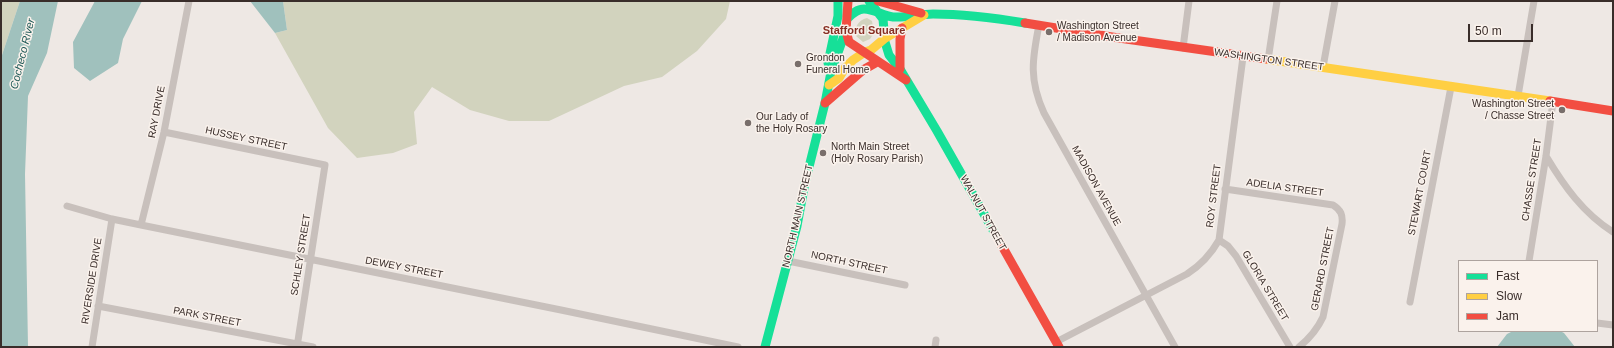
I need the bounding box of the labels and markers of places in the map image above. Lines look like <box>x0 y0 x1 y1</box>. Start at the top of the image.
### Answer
place label: Washington Street / Madison Avenue <box>1057 20 1139 44</box>
marker: Washington Street / Madison Avenue <box>1044 27 1054 37</box>
place label: Grondon Funeral Home <box>806 52 869 76</box>
marker: Grondon Funeral Home <box>793 59 803 69</box>
place label: Washington Street / Chasse Street <box>1472 98 1554 122</box>
marker: Washington Street / Chasse Street <box>1557 105 1567 115</box>
place label: Our Lady of the Holy Rosary <box>756 111 827 134</box>
marker: Our Lady of the Holy Rosary <box>743 118 753 128</box>
place label: North Main Street (Holy Rosary Parish) <box>831 141 923 164</box>
marker: North Main Street (Holy Rosary Parish) <box>818 148 828 158</box>

